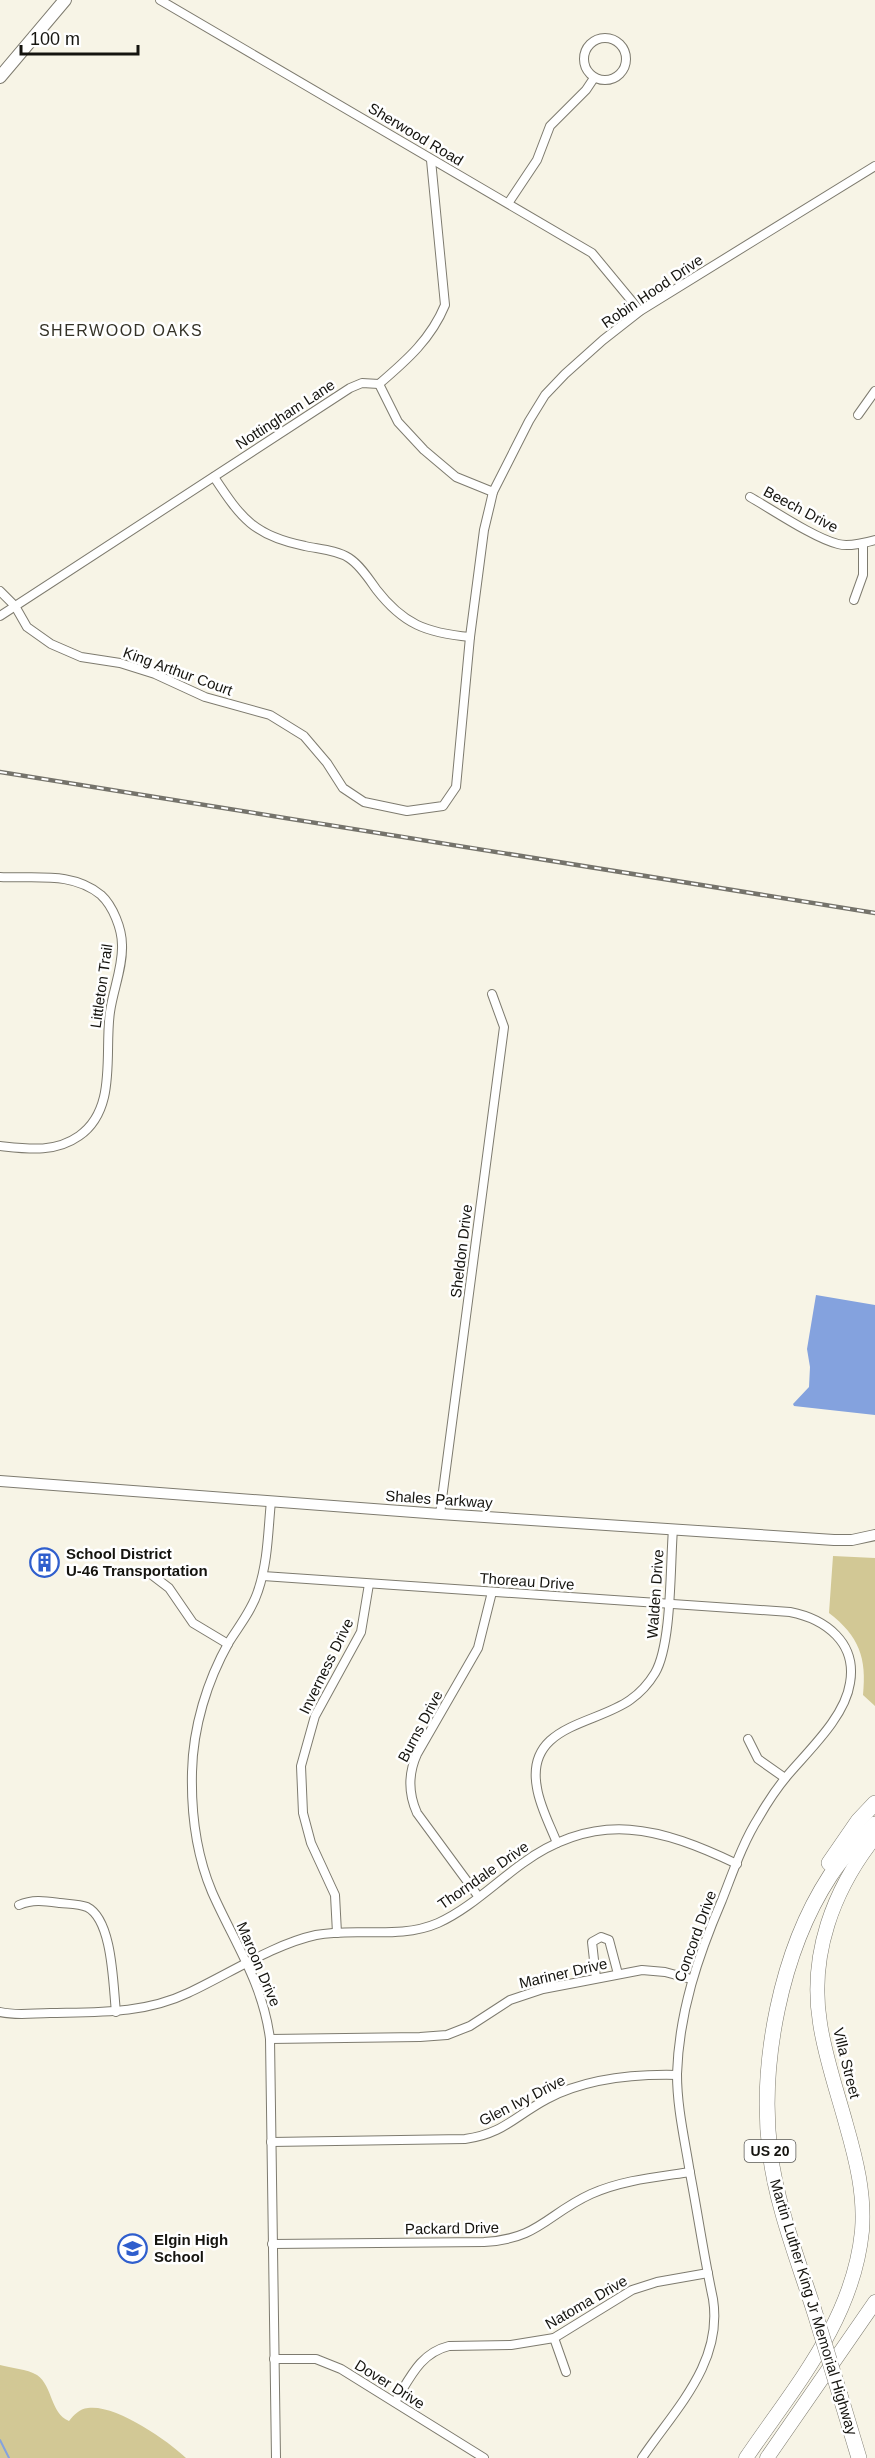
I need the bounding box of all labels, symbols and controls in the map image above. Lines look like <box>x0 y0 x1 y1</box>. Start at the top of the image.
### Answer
scale bar <box>21 18 138 56</box>
text: 100 m <box>30 29 80 49</box>
street label: Sherwood Road <box>366 99 466 169</box>
street label: Robin Hood Drive <box>598 251 706 331</box>
district label: SHERWOOD OAKS <box>39 322 203 339</box>
street label: Nottingham Lane <box>232 376 338 452</box>
street label: Beech Drive <box>761 482 841 536</box>
street label: King Arthur Court <box>121 643 236 699</box>
street label: Littleton Trail <box>87 943 115 1029</box>
street label: Sheldon Drive <box>447 1203 475 1299</box>
street label: Shales Parkway <box>385 1487 494 1511</box>
place label: School District U-46 Transportation <box>66 1545 208 1579</box>
building icon: School District U-46 Transportation <box>29 1546 61 1578</box>
street label: Walden Drive <box>643 1549 667 1639</box>
street label: Thoreau Drive <box>479 1569 575 1593</box>
street label: Inverness Drive <box>296 1615 356 1717</box>
street label: Burns Drive <box>394 1687 446 1765</box>
street label: Thorndale Drive <box>434 1837 532 1913</box>
street label: Concord Drive <box>671 1888 719 1984</box>
street label: Maroon Drive <box>234 1919 284 2009</box>
street label: Mariner Drive <box>517 1955 609 1991</box>
street label: Villa Street <box>830 2026 864 2101</box>
street label: Glen Ivy Drive <box>476 2071 568 2129</box>
road number: US 20 <box>744 2140 796 2162</box>
street label: Martin Luther King Jr Memorial Highway <box>767 2177 861 2438</box>
street label: Packard Drive <box>405 2219 499 2237</box>
place label: Elgin High School <box>154 2231 228 2265</box>
school or university icon: Elgin High School <box>117 2232 149 2264</box>
street label: Natoma Drive <box>542 2272 630 2332</box>
street label: Dover Drive <box>352 2356 428 2412</box>

